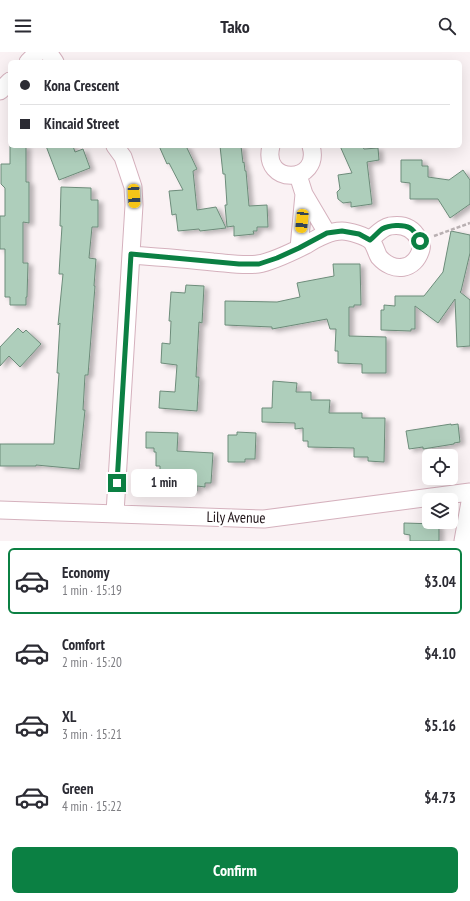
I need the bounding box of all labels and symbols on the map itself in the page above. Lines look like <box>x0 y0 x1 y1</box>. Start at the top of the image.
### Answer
car <box>127 184 141 208</box>
car <box>295 208 309 234</box>
route start <box>411 232 429 250</box>
callout: 1 min <box>131 469 197 497</box>
route end <box>108 474 126 492</box>
street label: Lily Avenue <box>206 507 266 527</box>

